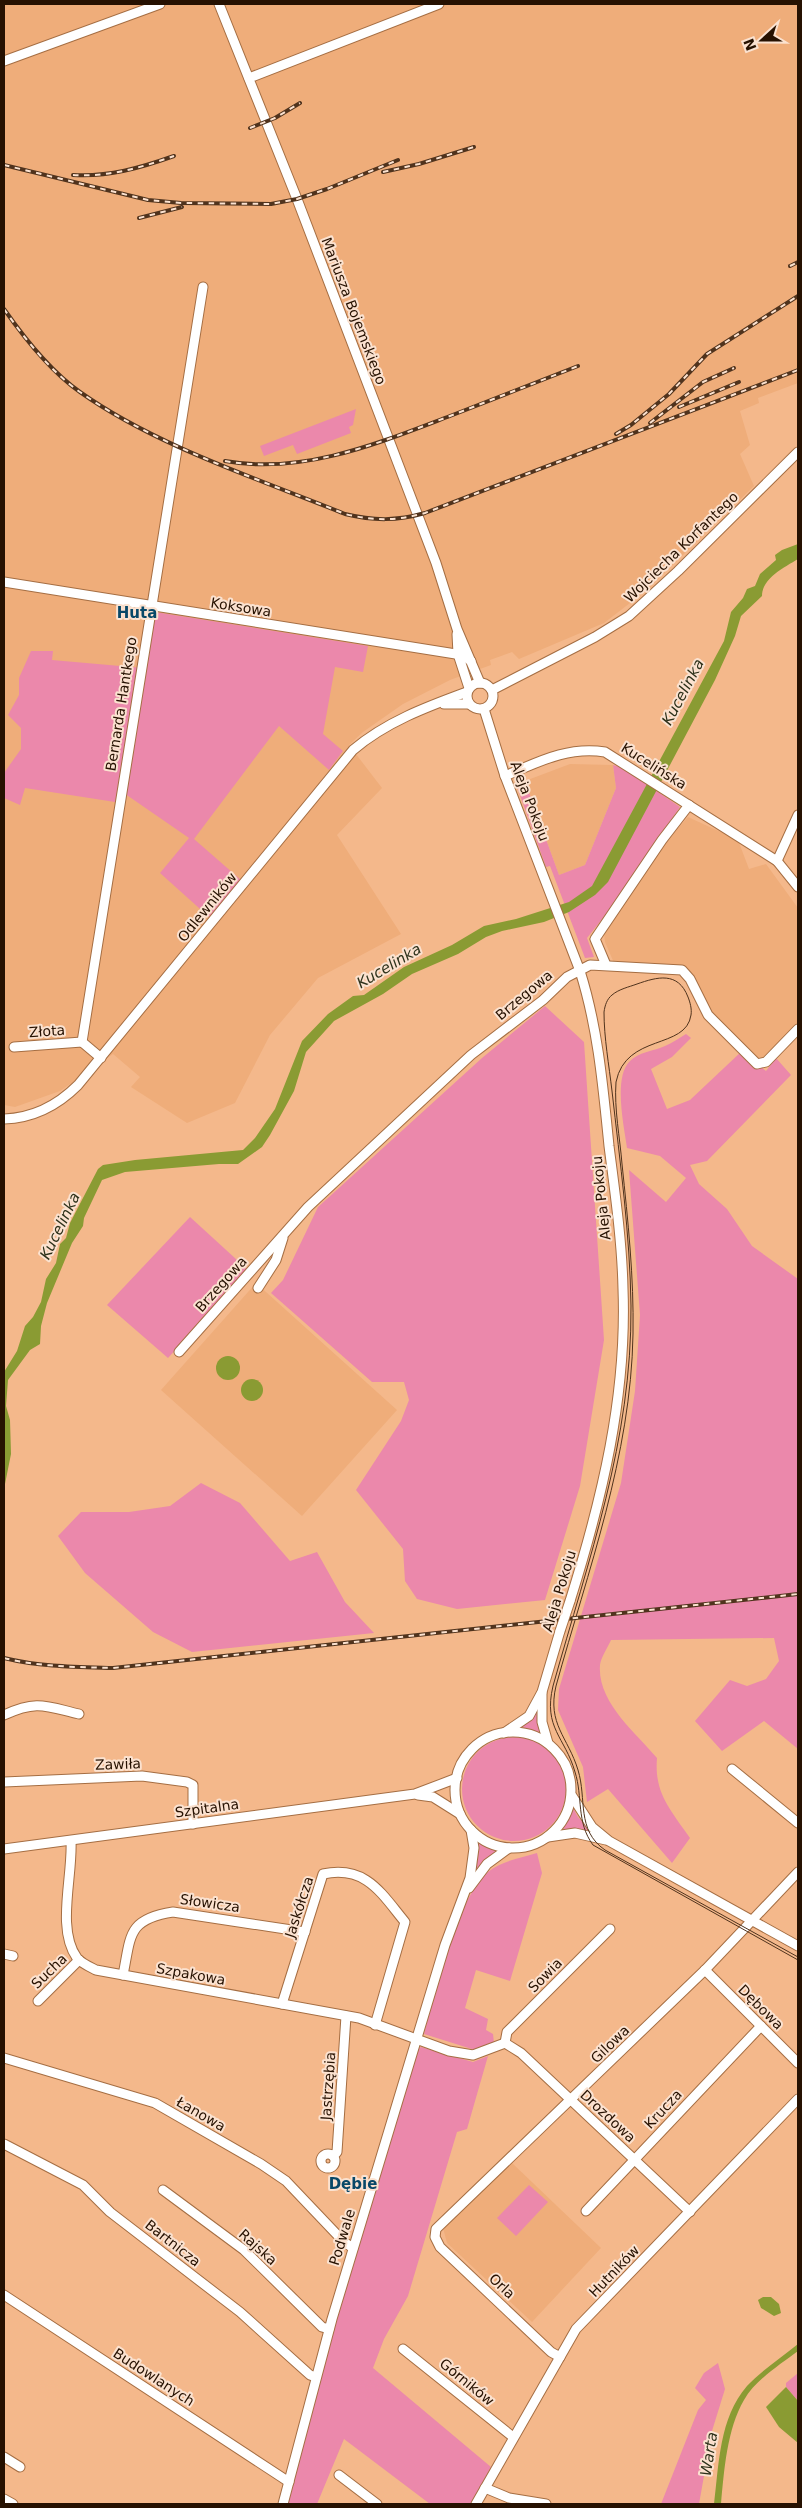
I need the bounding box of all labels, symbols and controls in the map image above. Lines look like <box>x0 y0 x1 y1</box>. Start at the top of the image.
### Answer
north arrow <box>737 15 787 65</box>
text: N <box>740 36 759 53</box>
street label: Mariusza Bojemskiego <box>318 235 390 387</box>
street label: Wojciecha Korfantego <box>621 488 741 606</box>
street label: Koksowa <box>210 594 272 620</box>
district label: Huta <box>117 604 157 622</box>
street label: Bernarda Hantkego <box>102 636 140 772</box>
water label: Kucelinka <box>658 656 708 728</box>
street label: Kucelińska <box>618 740 690 792</box>
street label: Aleja Pokoju <box>507 759 553 843</box>
street label: Odlewników <box>174 869 240 945</box>
water label: Kucelinka <box>353 940 425 992</box>
street label: Brzegowa <box>493 967 555 1023</box>
street label: Złota <box>28 1022 66 1040</box>
street label: Aleja Pokoju <box>589 1155 613 1241</box>
water label: Kucelinka <box>36 1190 84 1262</box>
street label: Brzegowa <box>192 1253 250 1315</box>
street label: Aleja Pokoju <box>539 1548 579 1634</box>
street label: Zawiła <box>95 1755 141 1773</box>
street label: Szpitalna <box>174 1796 240 1820</box>
street label: Jaskółcza <box>281 1874 316 1941</box>
street label: Słowicza <box>179 1891 241 1915</box>
street label: Sucha <box>28 1950 70 1992</box>
street label: Sowia <box>525 1955 565 1995</box>
street label: Szpakowa <box>155 1960 227 1988</box>
street label: Dębowa <box>735 1981 787 2033</box>
street label: Gilowa <box>587 2022 633 2066</box>
street label: Jastrzębia <box>318 2051 338 2122</box>
street label: Drozdowa <box>577 2086 639 2146</box>
street label: Krucza <box>641 2086 685 2132</box>
street label: Łanowa <box>173 2093 228 2134</box>
district label: Dębie <box>329 2175 377 2193</box>
street label: Podwale <box>326 2207 358 2267</box>
street label: Bartnicza <box>142 2216 204 2270</box>
street label: Rajska <box>236 2226 280 2268</box>
street label: Hutników <box>586 2242 642 2300</box>
street label: Orla <box>486 2270 518 2302</box>
street label: Budowlanych <box>110 2345 198 2409</box>
street label: Górników <box>437 2355 497 2409</box>
water label: Warta <box>697 2431 721 2477</box>

